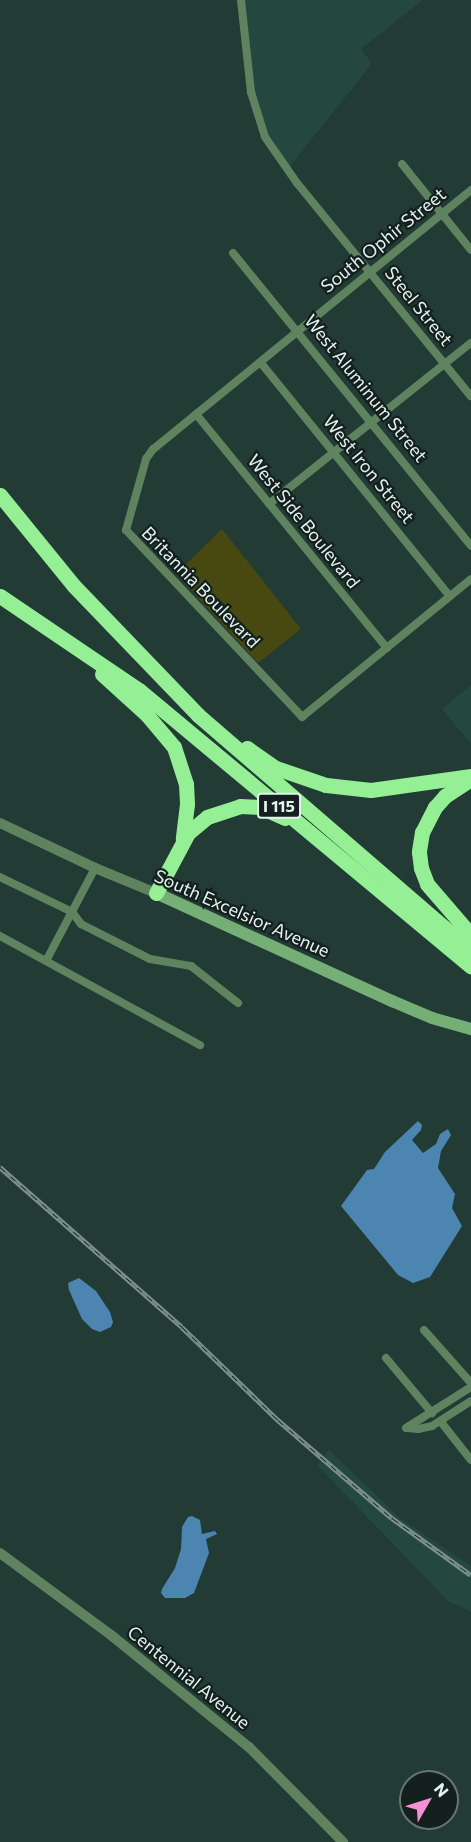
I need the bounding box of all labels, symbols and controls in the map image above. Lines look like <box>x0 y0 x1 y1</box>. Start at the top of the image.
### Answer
street label: South Ophir Street <box>316 183 450 297</box>
street label: Steel Street <box>381 262 457 350</box>
street label: West Aluminum Street <box>300 310 432 466</box>
street label: West Iron Street <box>319 411 419 527</box>
street label: West Side Boulevard <box>243 450 365 592</box>
street label: Britannia Boulevard <box>138 522 264 652</box>
road number: I 115 <box>256 793 302 819</box>
street label: South Excelsior Avenue <box>151 865 333 961</box>
street label: Centennial Avenue <box>123 1621 255 1733</box>
north arrow <box>399 1770 459 1830</box>
text: N <box>431 1779 453 1800</box>

